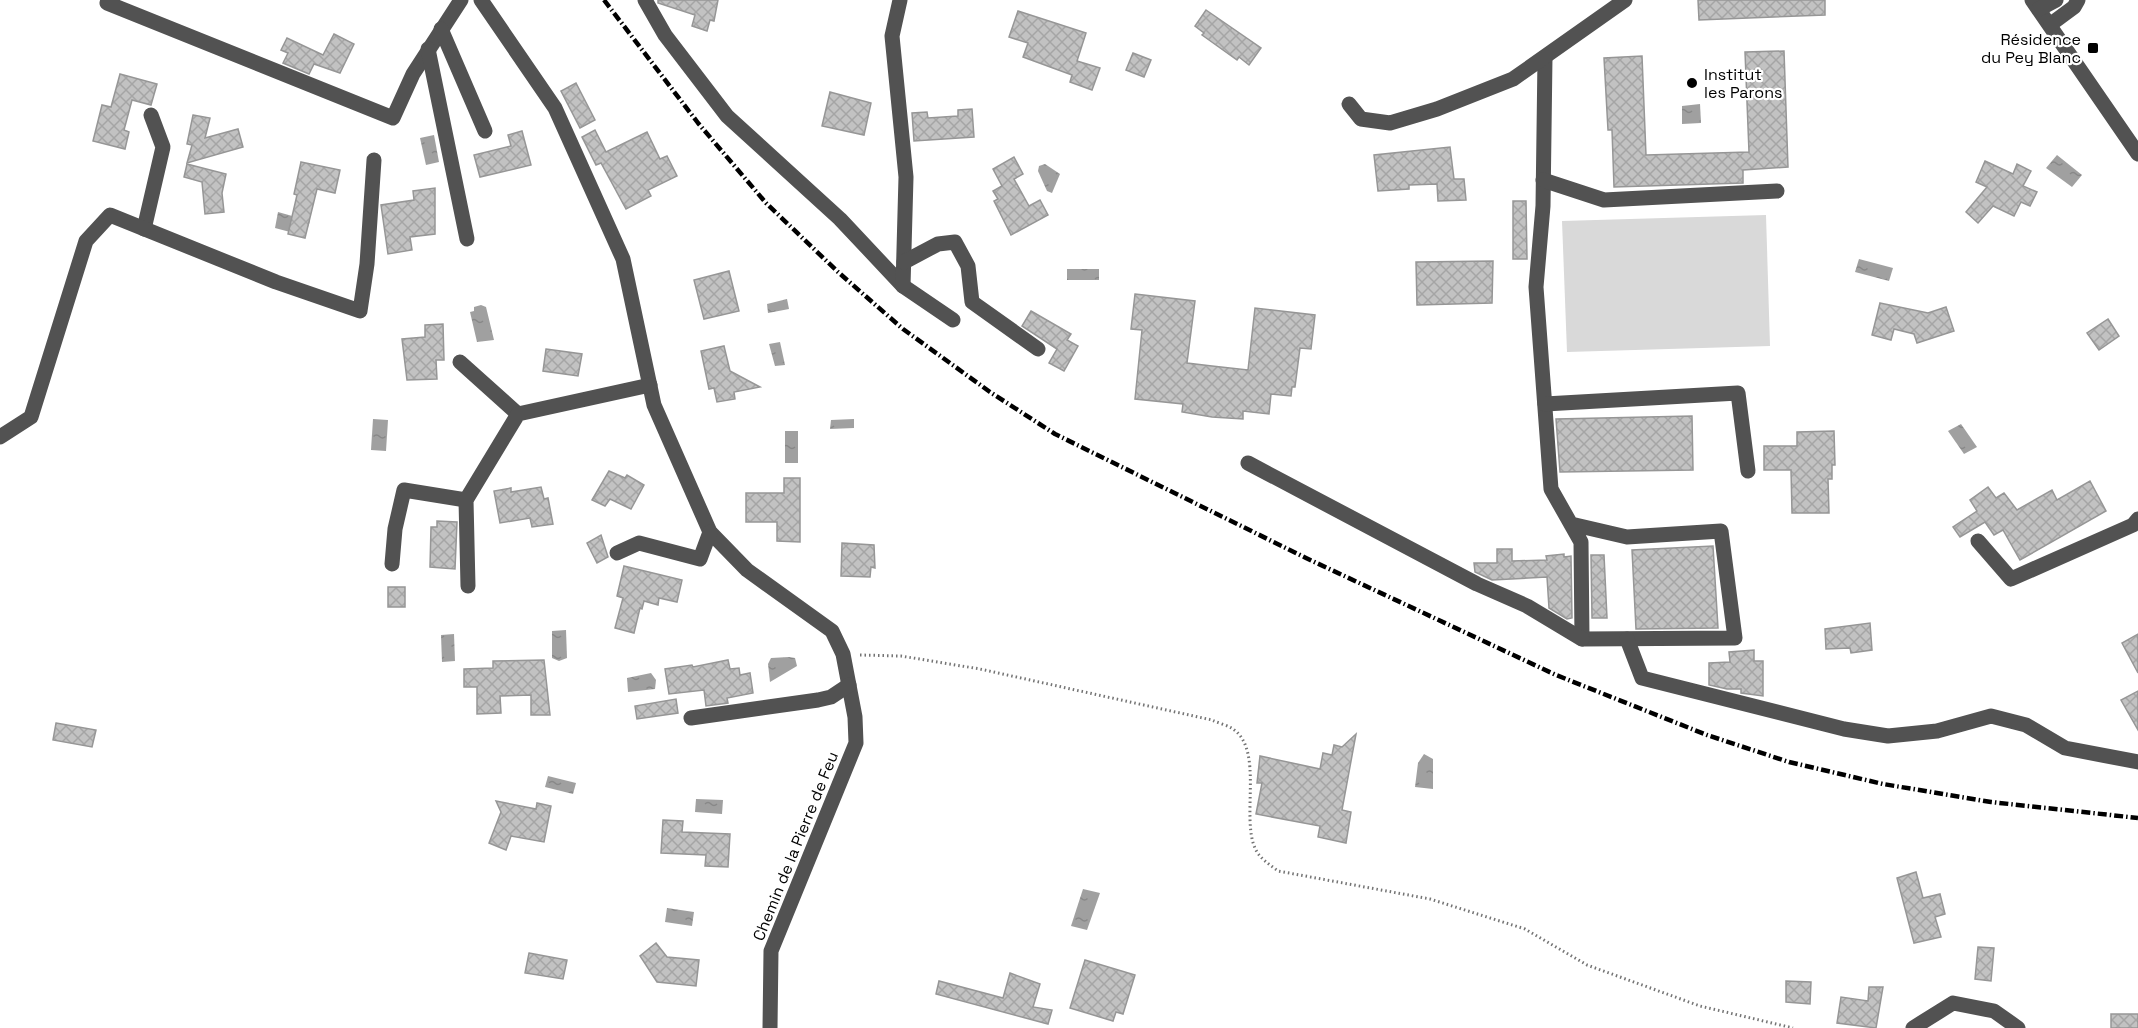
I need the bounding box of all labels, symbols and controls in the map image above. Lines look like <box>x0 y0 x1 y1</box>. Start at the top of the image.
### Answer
place label: Résidence du Pey Blanc <box>1981 29 2081 68</box>
marker: Résidence du Pey Blanc <box>2086 41 2100 55</box>
place label: Institut les Parons <box>1704 64 1782 103</box>
marker: Institut les Parons <box>1685 76 1699 90</box>
street label: Chemin de la Pierre de Feu <box>748 748 843 944</box>

